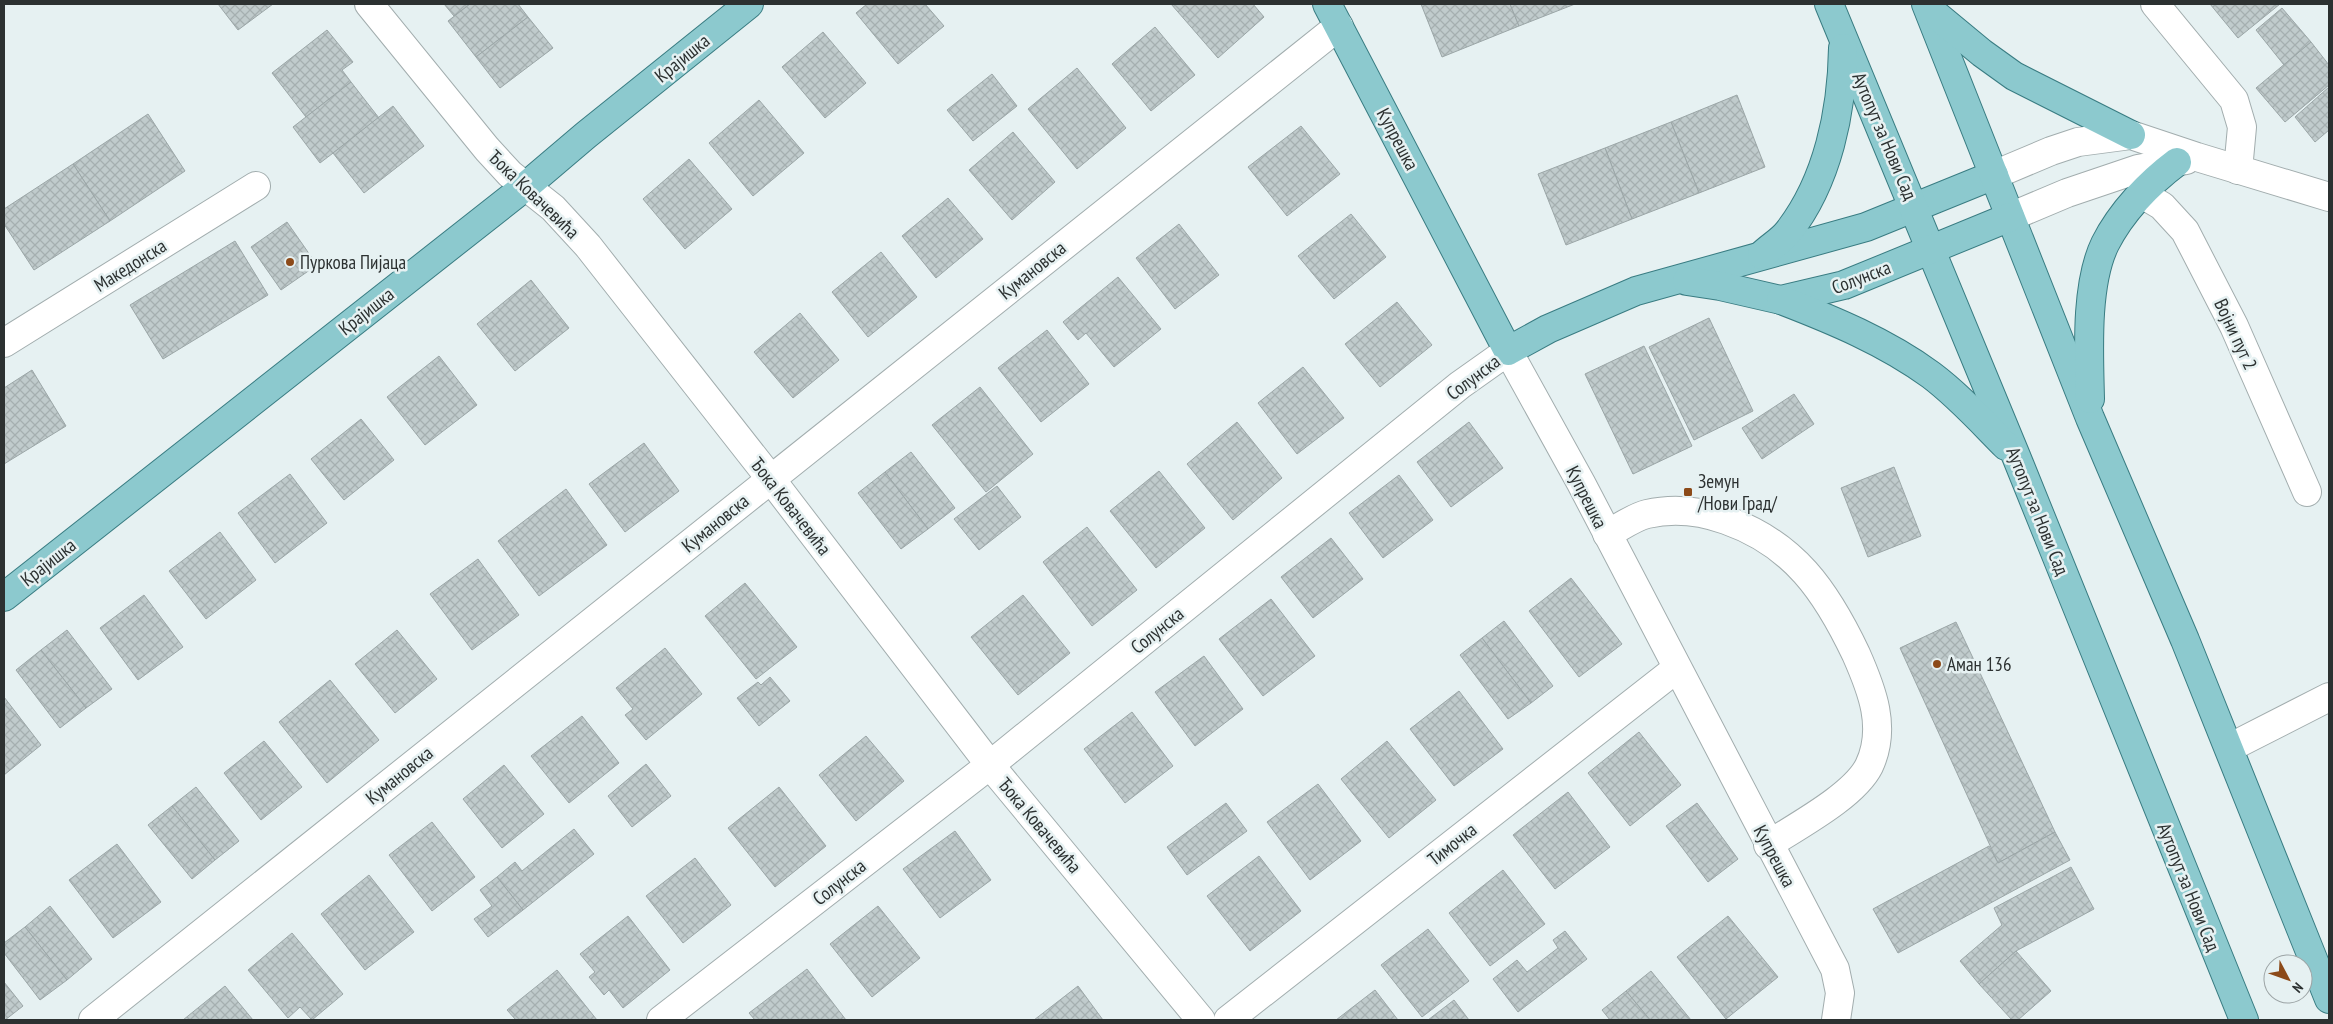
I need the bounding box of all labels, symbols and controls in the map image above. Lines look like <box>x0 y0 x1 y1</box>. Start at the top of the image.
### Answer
street label: Крајишка <box>650 29 714 87</box>
street label: Аутопут за Нови Сад <box>1847 69 1923 204</box>
street label: Купрешка <box>1372 104 1424 174</box>
street label: Ђока Ковачевића <box>483 144 585 244</box>
street label: Македонска <box>89 233 171 297</box>
street label: Кумановска <box>993 236 1071 304</box>
place label: Пуркова Пијаца <box>300 250 406 274</box>
street label: Солунска <box>1828 255 1894 299</box>
marker: Пуркова Пијаца <box>284 256 296 268</box>
street label: Крајишка <box>333 282 399 340</box>
street label: Војни пут 2 <box>2209 295 2263 373</box>
street label: Солунска <box>1441 349 1505 405</box>
street label: Аутопут за Нови Сад <box>2001 443 2075 579</box>
street label: Ђока Ковачевића <box>745 452 837 560</box>
street label: Купрешка <box>1561 462 1613 532</box>
place label: Земун /Нови Град/ <box>1697 469 1778 515</box>
marker: Земун /Нови Град/ <box>1682 486 1694 498</box>
street label: Кумановска <box>676 489 754 557</box>
street label: Крајишка <box>15 533 81 591</box>
street label: Солунска <box>1126 601 1188 659</box>
place label: Аман 136 <box>1947 652 2011 676</box>
marker: Аман 136 <box>1931 658 1943 670</box>
street label: Кумановска <box>360 741 438 809</box>
street label: Ђока Ковачевића <box>993 772 1087 878</box>
street label: Тимочка <box>1423 817 1481 871</box>
street label: Аутопут за Нови Сад <box>2152 819 2226 955</box>
street label: Купрешка <box>1749 821 1801 891</box>
street label: Солунска <box>807 854 871 910</box>
north arrow <box>2263 954 2313 1004</box>
text: N <box>2289 979 2307 996</box>

